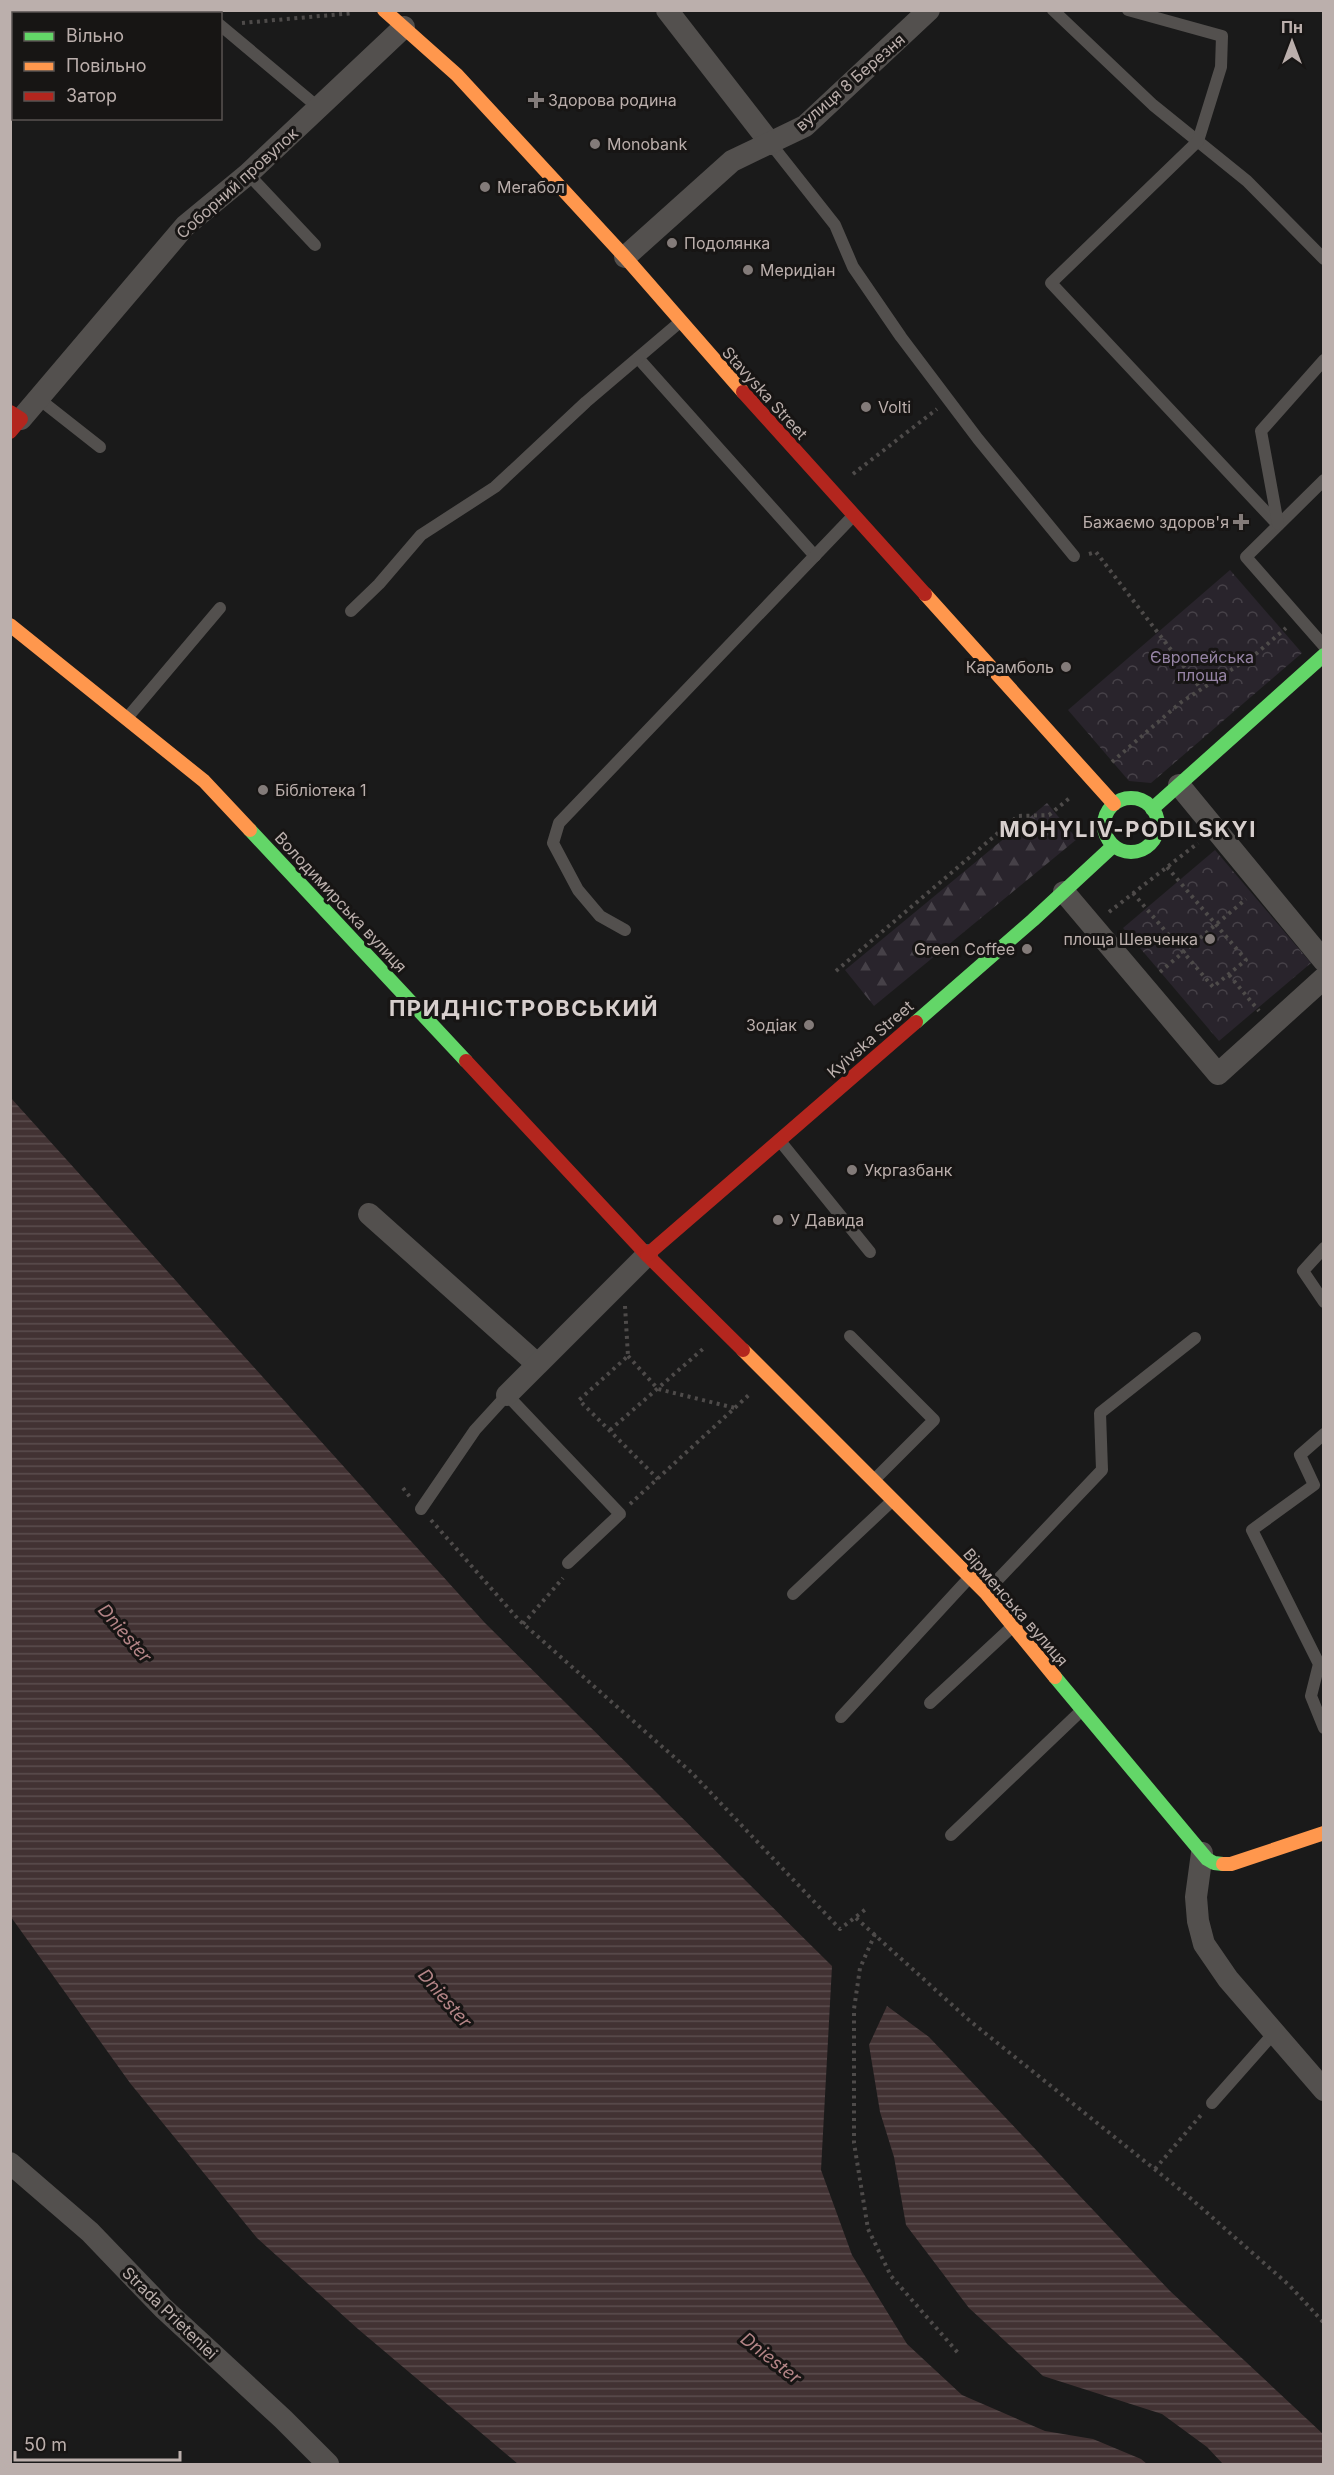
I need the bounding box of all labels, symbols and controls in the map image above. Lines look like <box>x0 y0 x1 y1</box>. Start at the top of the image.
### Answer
legend <box>12 12 222 120</box>
north arrow <box>1262 12 1322 72</box>
text: Пн <box>1281 17 1303 37</box>
text: Вільно <box>66 25 124 46</box>
street label: вулиця 8 Березня <box>791 29 909 135</box>
text: Повільно <box>66 55 147 76</box>
text: Затор <box>66 85 117 106</box>
place label: Здорова родина <box>548 90 677 110</box>
marker: Здорова родина <box>529 93 543 107</box>
street label: Соборний провулок <box>172 123 302 243</box>
place label: Monobank <box>607 134 687 154</box>
marker: Monobank <box>588 137 602 151</box>
place label: Мегабол <box>497 177 565 197</box>
marker: Мегабол <box>478 180 492 194</box>
place label: Подолянка <box>684 233 770 253</box>
marker: Подолянка <box>665 236 679 250</box>
place label: Меридіан <box>760 260 835 280</box>
marker: Меридіан <box>741 263 755 277</box>
street label: Stavyska Street <box>718 342 812 444</box>
place label: Volti <box>878 397 911 417</box>
marker: Volti <box>859 400 873 414</box>
place label: Бажаємо здоров'я <box>1083 512 1229 532</box>
marker: Бажаємо здоров'я <box>1234 515 1248 529</box>
park label: Європейська площа <box>1150 647 1254 685</box>
place label: Карамболь <box>966 657 1054 677</box>
marker: Карамболь <box>1059 660 1073 674</box>
place label: Бібліотека 1 <box>275 780 367 800</box>
marker: Бібліотека 1 <box>256 783 270 797</box>
district label: MOHYLIV-PODILSKYI <box>999 816 1257 842</box>
street label: Володимирська вулиця <box>271 828 411 976</box>
place label: площа Шевченка <box>1063 929 1198 949</box>
marker: площа Шевченка <box>1203 932 1217 946</box>
place label: Green Coffee <box>914 939 1015 959</box>
marker: Green Coffee <box>1020 942 1034 956</box>
district label: ПРИДНІСТРОВСЬКИЙ <box>389 995 659 1021</box>
street label: Kyivska Street <box>823 996 917 1082</box>
place label: Зодіак <box>746 1015 797 1035</box>
marker: Зодіак <box>802 1018 816 1032</box>
place label: Укргазбанк <box>864 1160 953 1180</box>
marker: Укргазбанк <box>845 1163 859 1177</box>
place label: У Давида <box>790 1210 864 1230</box>
marker: У Давида <box>771 1213 785 1227</box>
street label: Вірменська вулиця <box>959 1544 1073 1670</box>
water label: Dniester <box>94 1599 157 1667</box>
water label: Dniester <box>414 1964 477 2032</box>
street label: Strada Prieteniei <box>118 2263 222 2363</box>
water label: Dniester <box>737 2328 806 2389</box>
scale bar <box>15 2424 180 2462</box>
text: 50 m <box>24 2434 67 2455</box>

